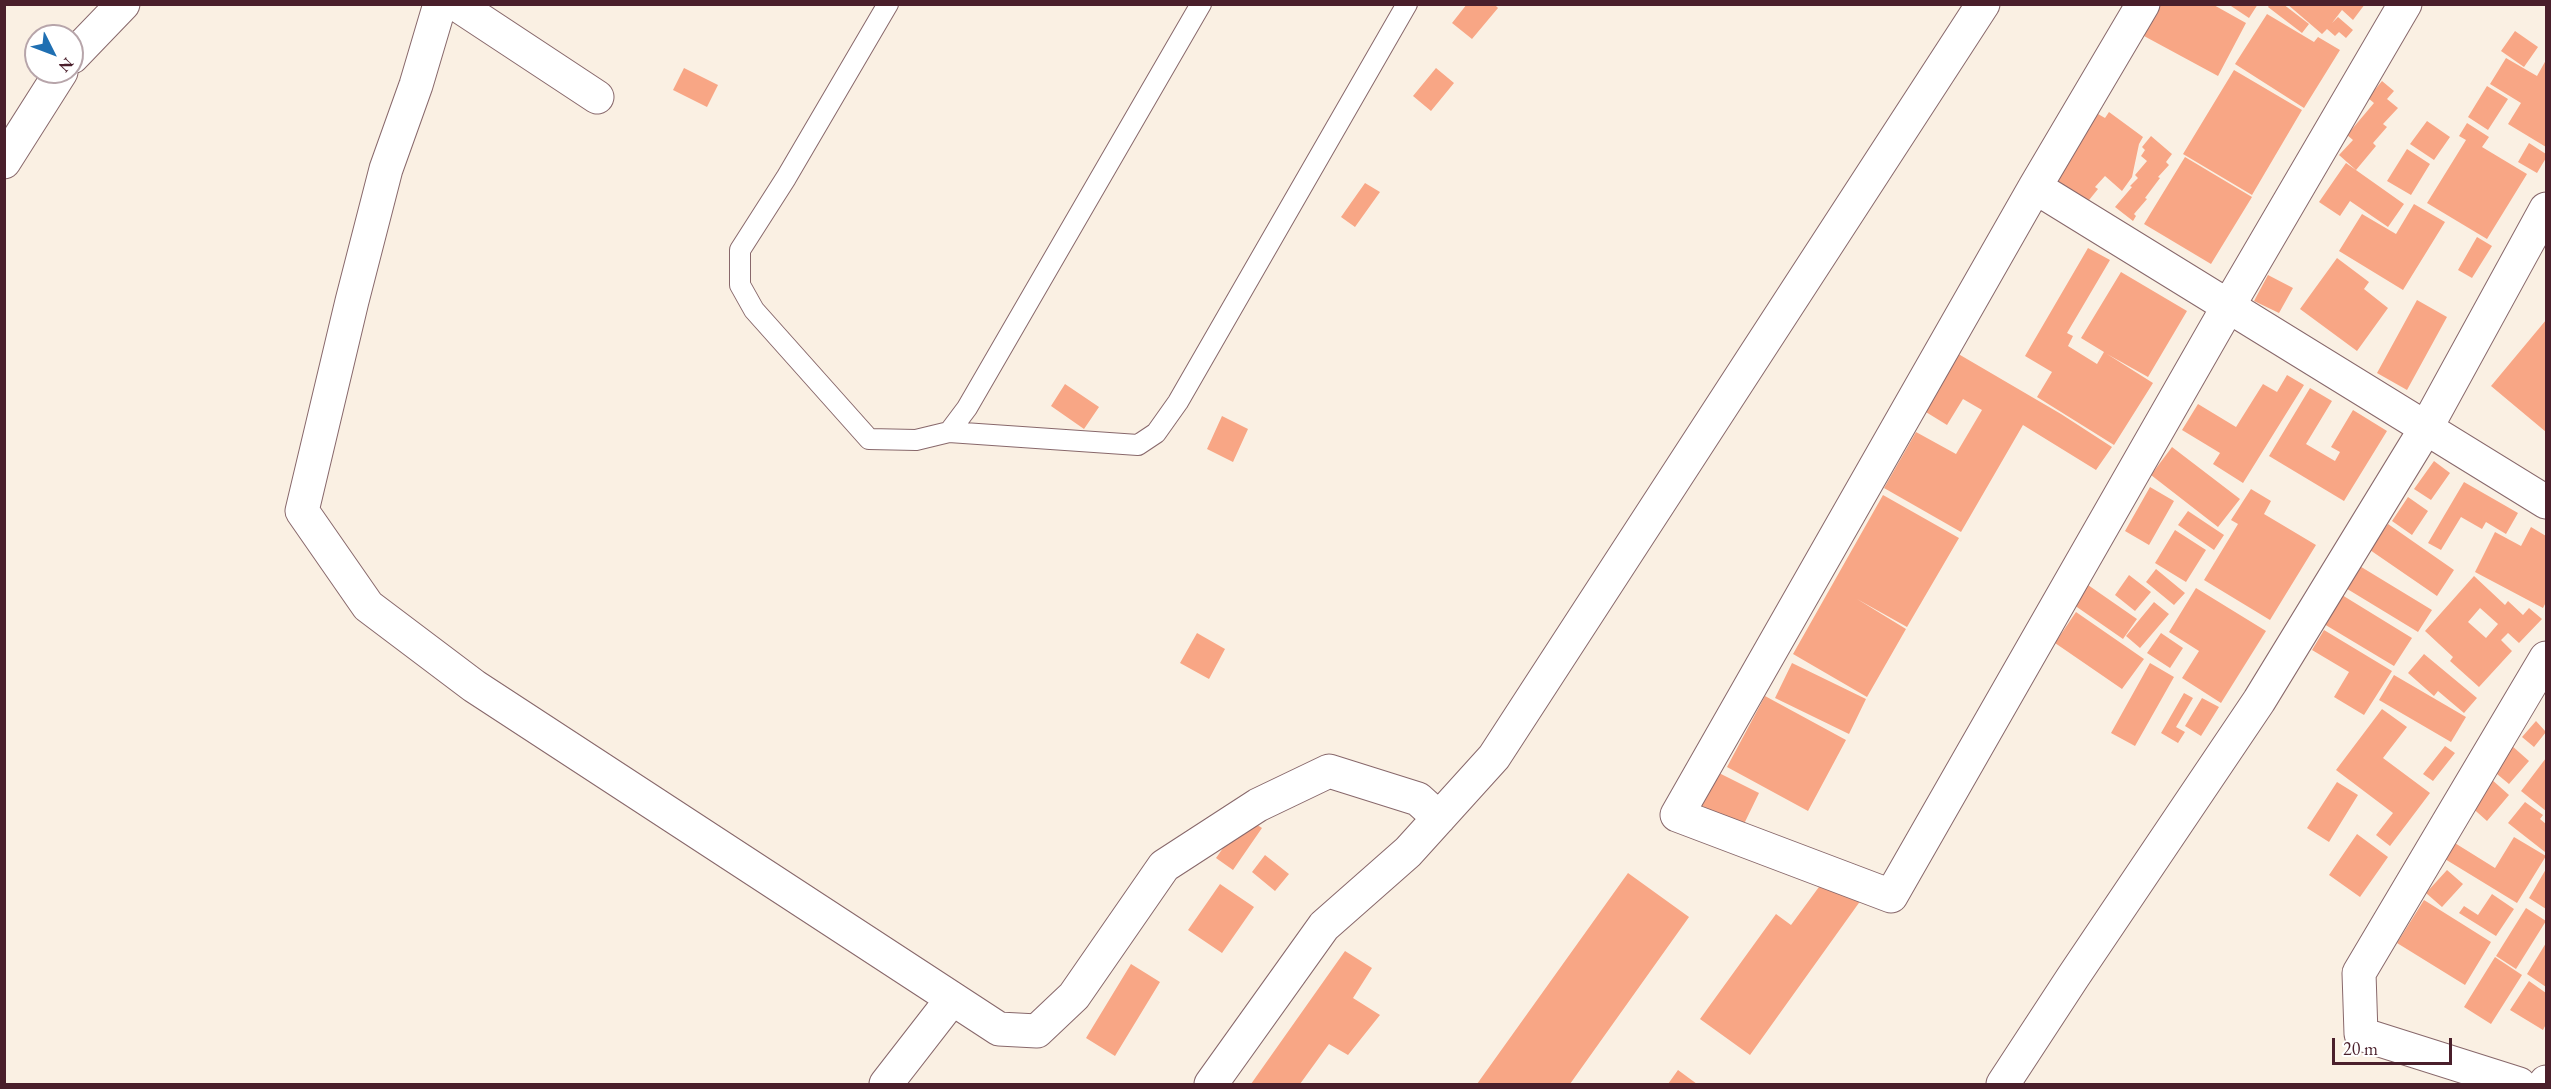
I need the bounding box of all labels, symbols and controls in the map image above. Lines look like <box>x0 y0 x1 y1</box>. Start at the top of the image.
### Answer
north arrow <box>24 24 84 84</box>
text: N <box>54 53 78 77</box>
scale bar <box>2335 1026 2455 1064</box>
text: 20 m <box>2343 1037 2378 1060</box>

